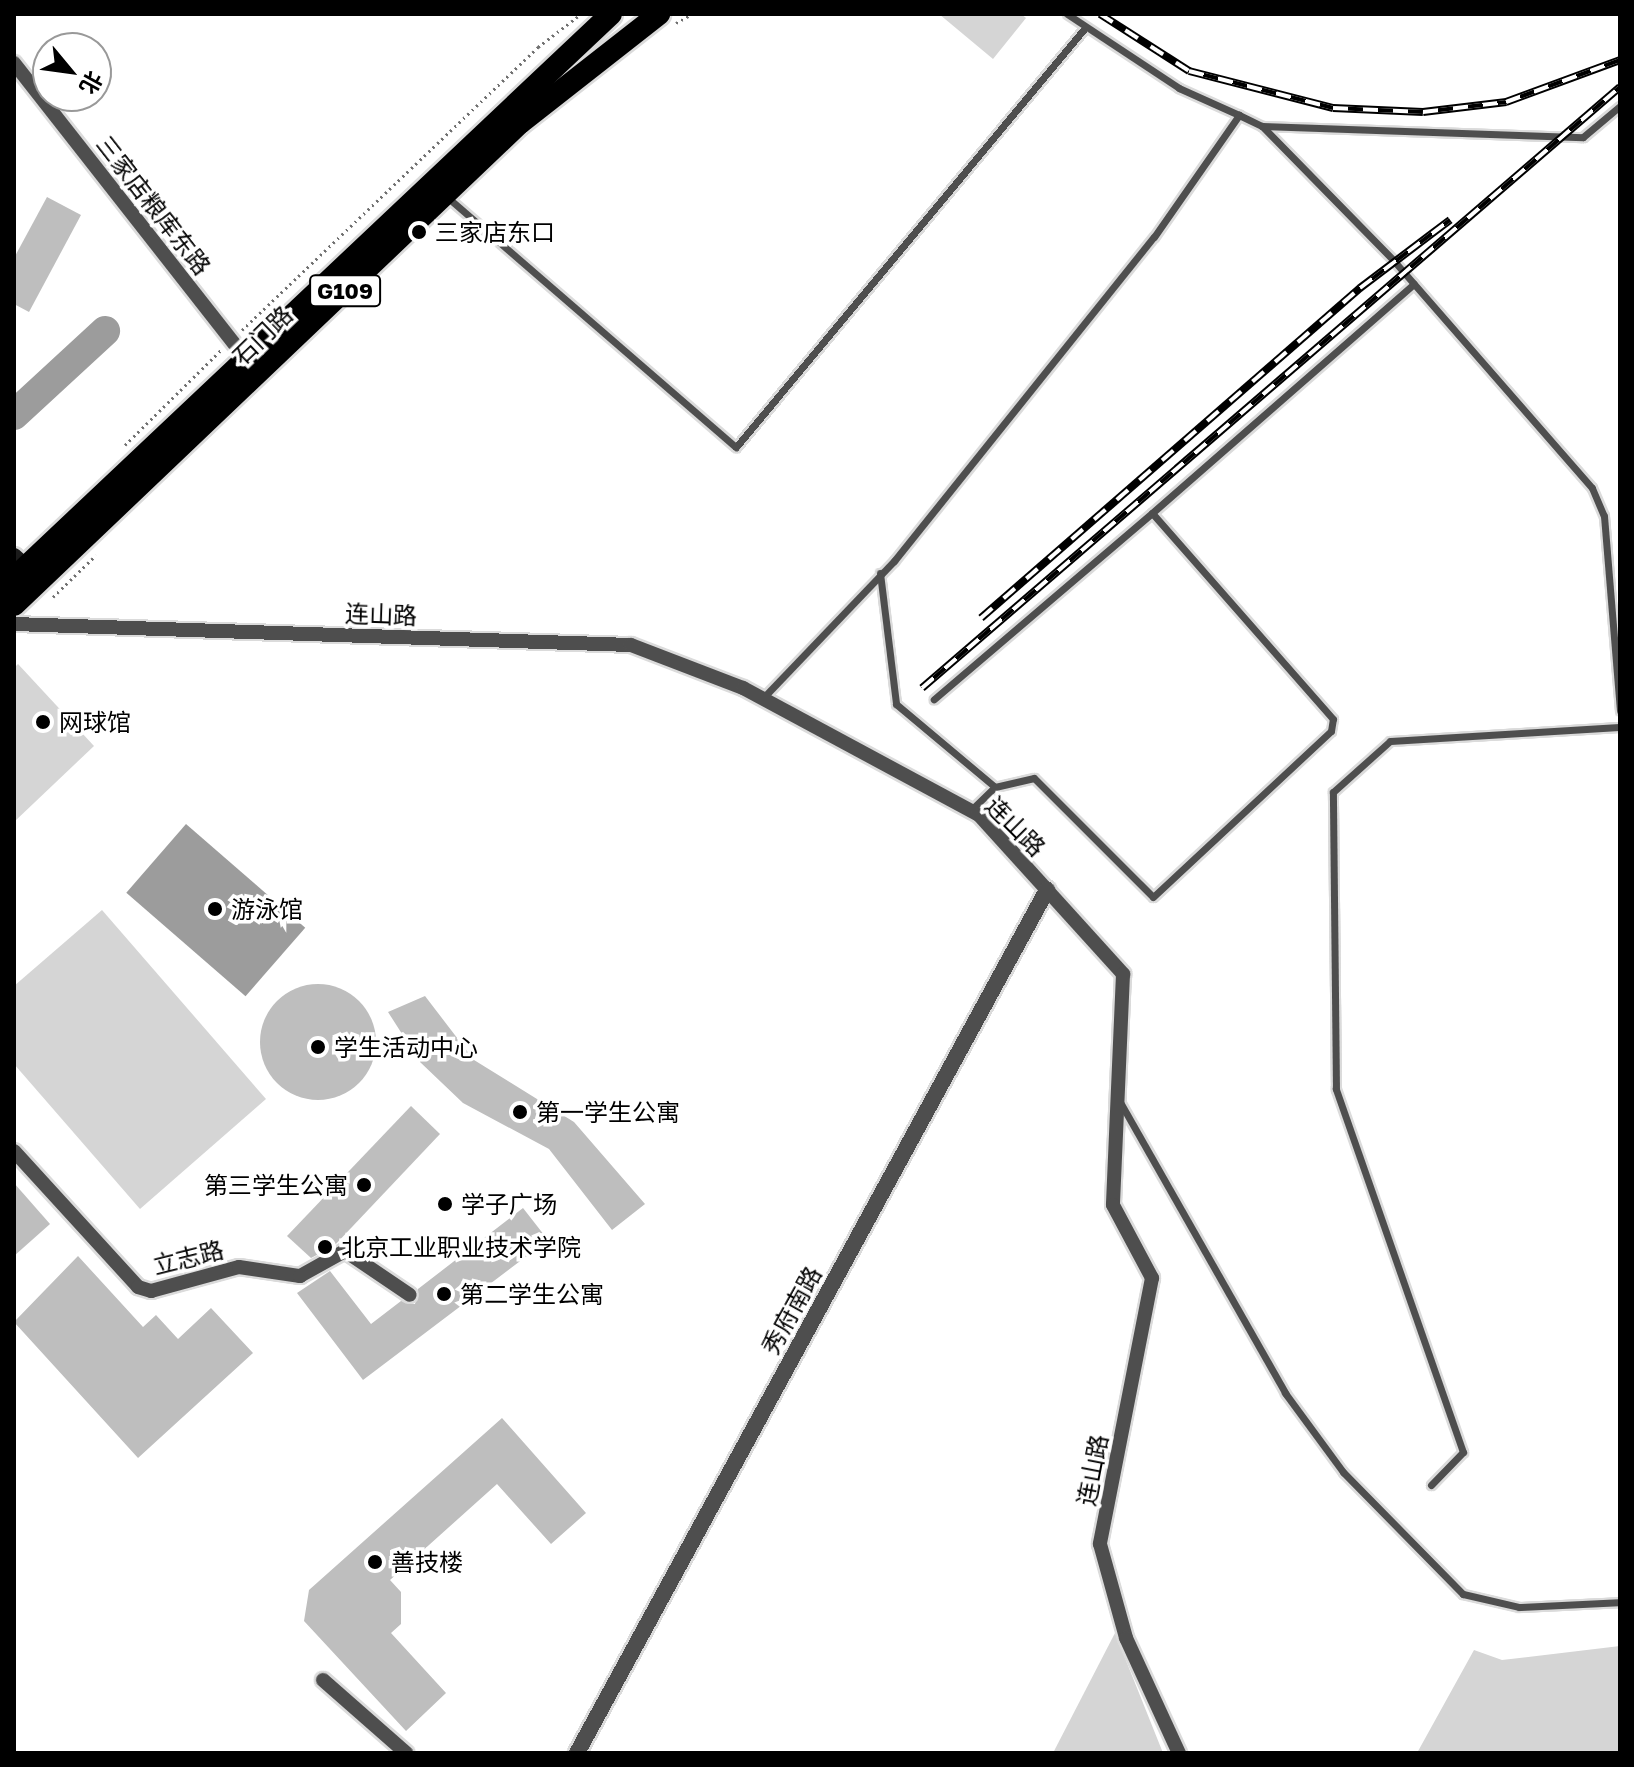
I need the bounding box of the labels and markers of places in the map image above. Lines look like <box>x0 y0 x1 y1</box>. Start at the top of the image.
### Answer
place label: 三家店东口 <box>435 218 555 246</box>
marker: 三家店东口 <box>410 223 428 241</box>
place label: 网球馆 <box>59 708 131 736</box>
marker: 网球馆 <box>34 713 52 731</box>
place label: 游泳馆 <box>231 895 303 923</box>
marker: 游泳馆 <box>206 900 224 918</box>
place label: 学生活动中心 <box>334 1033 478 1061</box>
marker: 学生活动中心 <box>309 1038 327 1056</box>
place label: 第一学生公寓 <box>536 1098 680 1126</box>
marker: 第一学生公寓 <box>511 1103 529 1121</box>
place label: 第三学生公寓 <box>204 1171 348 1199</box>
marker: 第三学生公寓 <box>355 1176 373 1194</box>
place label: 学子广场 <box>461 1190 557 1218</box>
marker: 学子广场 <box>436 1195 454 1213</box>
place label: 北京工业职业技术学院 <box>341 1233 581 1261</box>
marker: 北京工业职业技术学院 <box>316 1238 334 1256</box>
place label: 第二学生公寓 <box>460 1280 604 1308</box>
marker: 第二学生公寓 <box>435 1285 453 1303</box>
place label: 善技楼 <box>391 1548 463 1576</box>
marker: 善技楼 <box>366 1553 384 1571</box>

